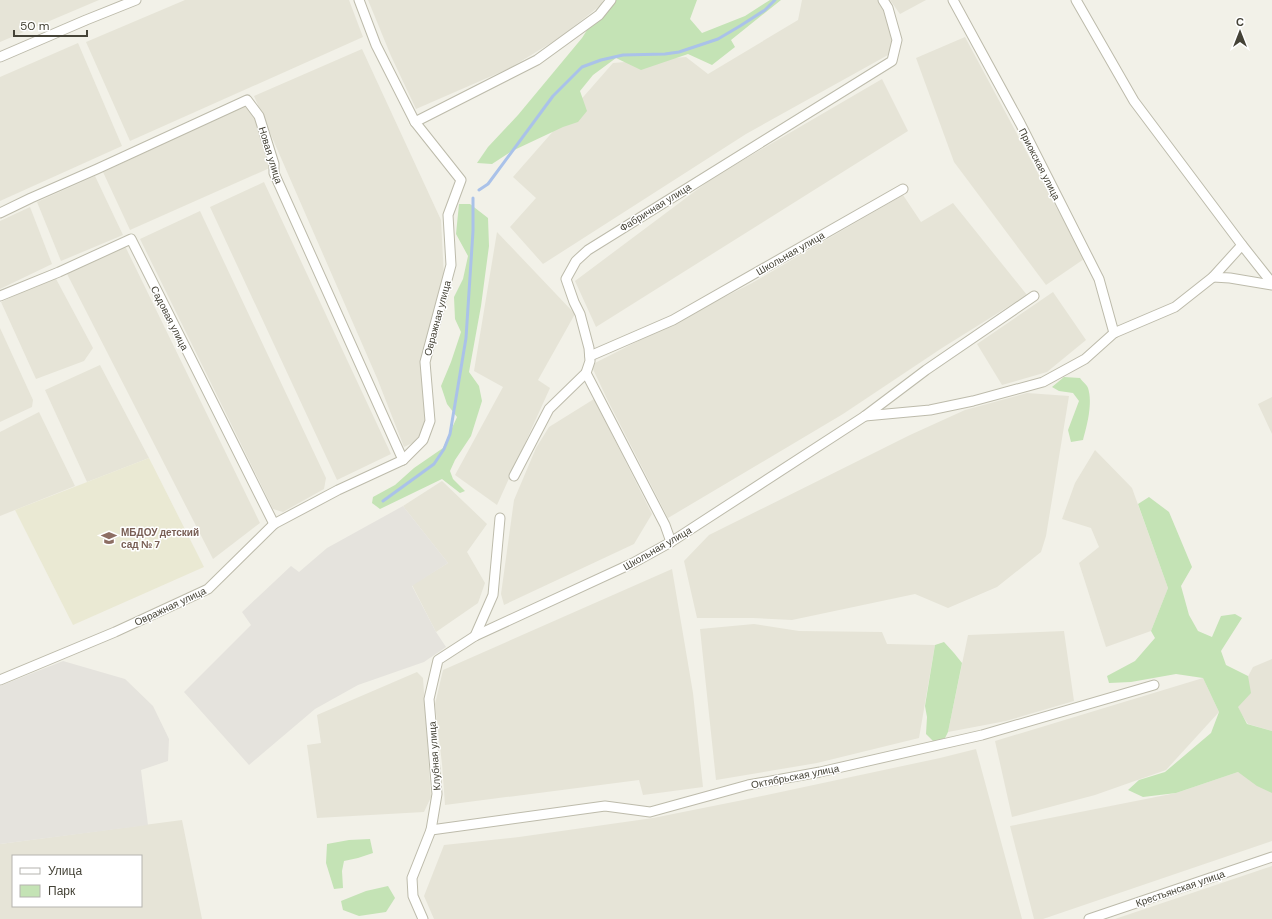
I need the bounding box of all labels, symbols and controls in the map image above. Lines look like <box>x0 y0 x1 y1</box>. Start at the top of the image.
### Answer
scale bar <box>14 12 87 38</box>
north arrow <box>1220 12 1260 52</box>
text: С <box>1236 15 1244 29</box>
text: 50 m <box>20 18 49 34</box>
street label: Новая улица <box>256 125 286 186</box>
street label: Приокская улица <box>1016 126 1064 203</box>
street label: Фабричная улица <box>617 180 694 235</box>
street label: Школьная улица <box>754 228 827 278</box>
street label: Овражная улица <box>421 279 454 357</box>
street label: Садовая улица <box>148 284 192 353</box>
street label: Школьная улица <box>621 523 694 573</box>
place label: МБДОУ детский сад № 7 <box>121 526 199 551</box>
school or university icon: МБДОУ детский сад № 7 <box>100 529 118 547</box>
street label: Овражная улица <box>132 584 208 629</box>
street label: Клубная улица <box>426 721 443 791</box>
street label: Октябрьская улица <box>750 761 841 791</box>
legend <box>12 855 142 907</box>
text: Улица <box>48 863 82 879</box>
street label: Крестьянская улица <box>1134 867 1227 910</box>
text: Парк <box>48 883 76 899</box>

